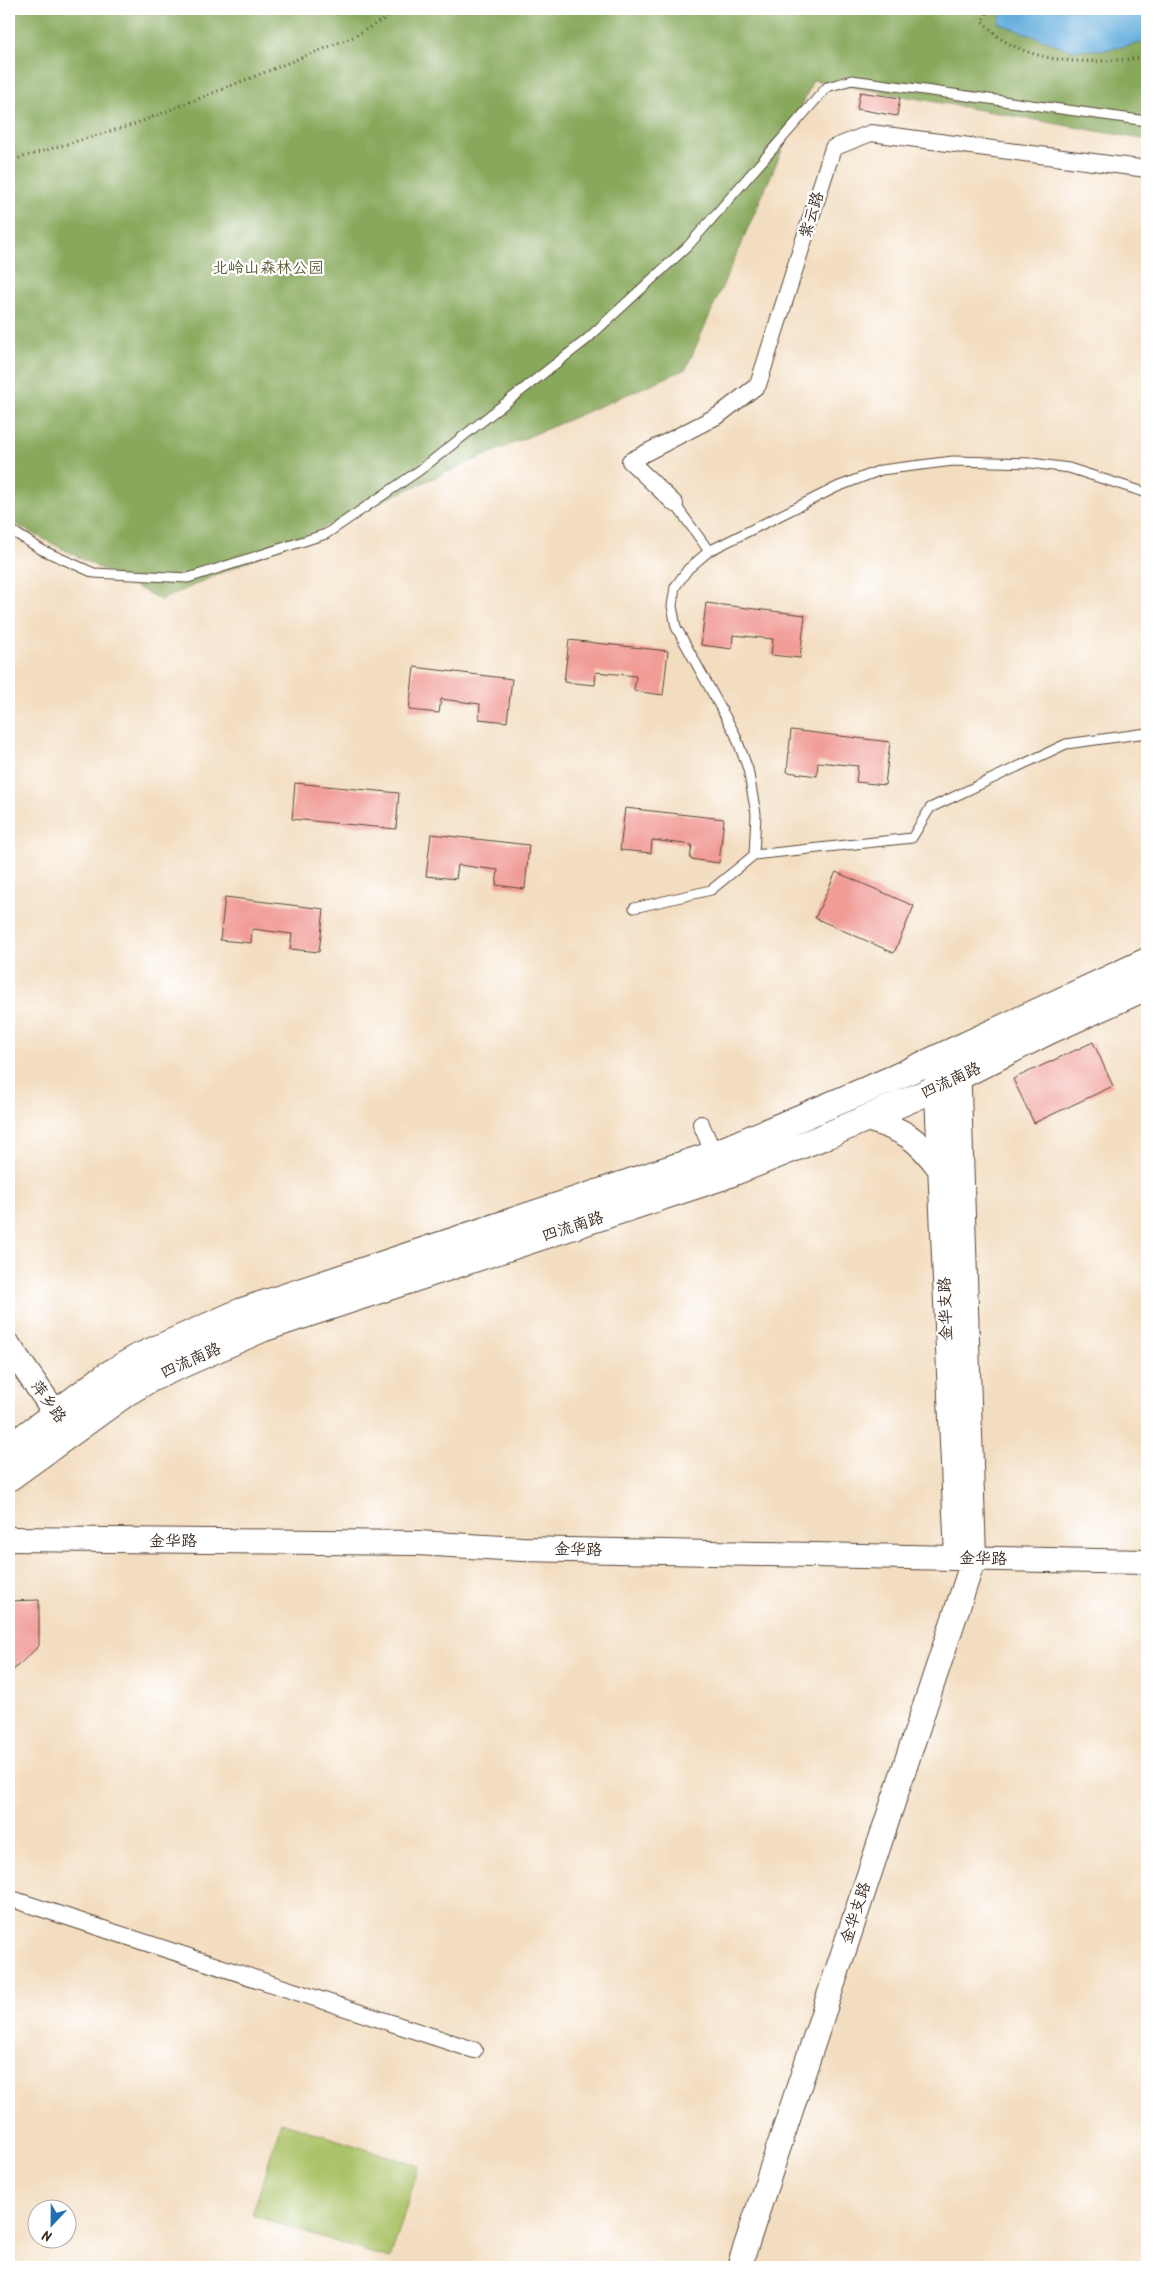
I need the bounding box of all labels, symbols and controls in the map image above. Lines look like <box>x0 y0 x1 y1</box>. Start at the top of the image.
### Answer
street label: 紫云路 <box>793 188 831 242</box>
park label: 北岭山森林公园 <box>212 256 324 281</box>
street label: 四流南路 <box>917 1056 985 1106</box>
street label: 四流南路 <box>539 1205 607 1249</box>
street label: 金华支路 <box>932 1277 960 1341</box>
street label: 四流南路 <box>157 1337 225 1385</box>
street label: 萍乡路 <box>24 1375 72 1429</box>
street label: 金华路 <box>149 1529 197 1554</box>
street label: 金华路 <box>554 1537 602 1563</box>
street label: 金华路 <box>959 1546 1007 1572</box>
street label: 金华支路 <box>834 1879 878 1947</box>
north arrow <box>28 2198 78 2248</box>
text: N <box>39 2223 56 2247</box>

